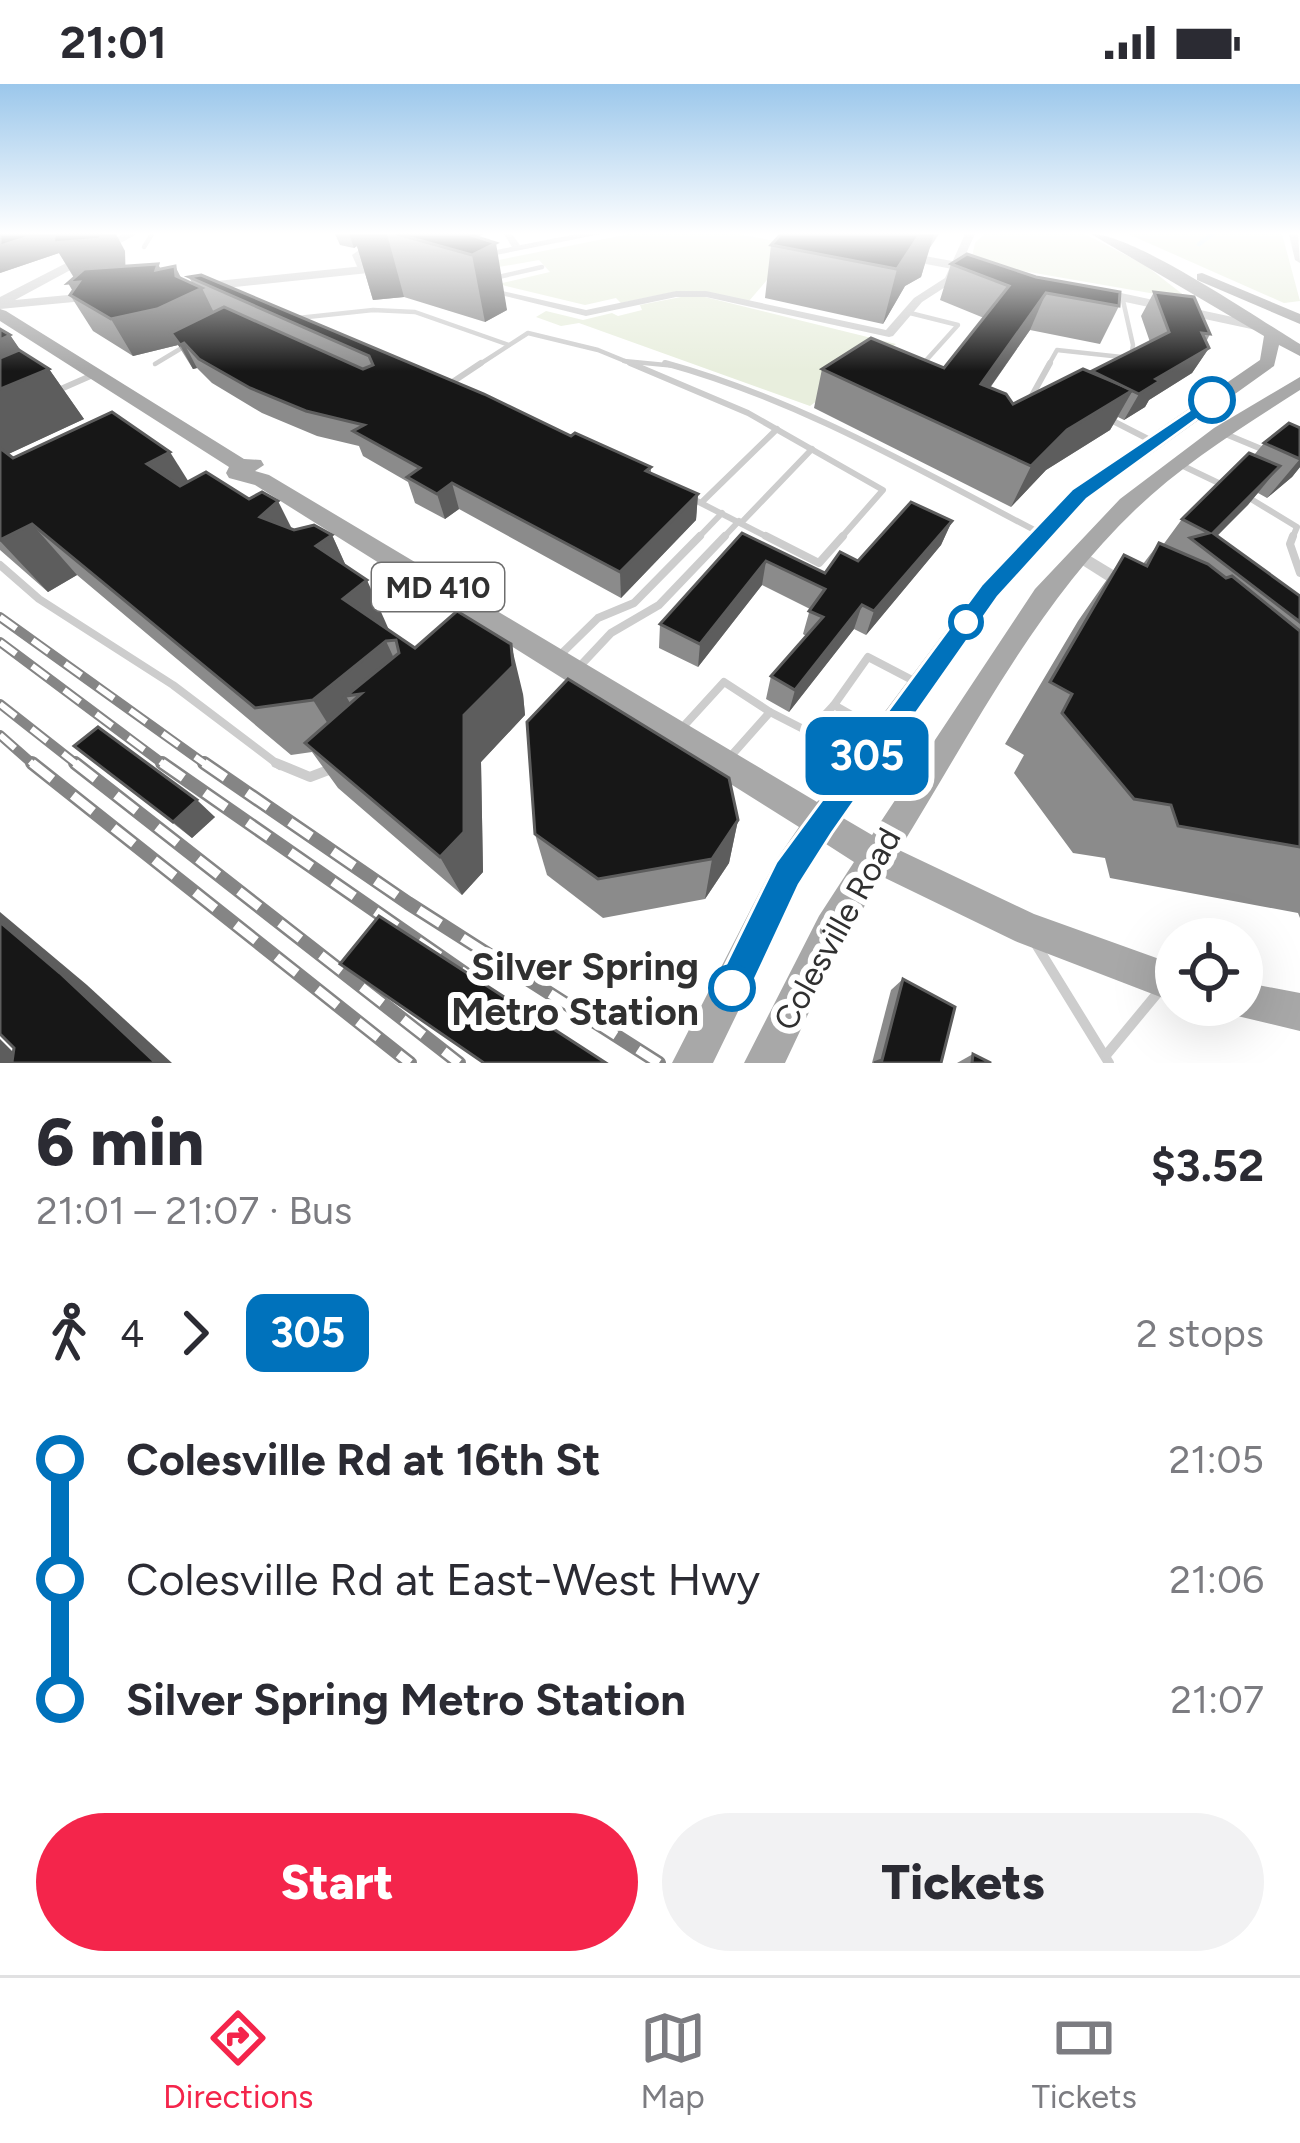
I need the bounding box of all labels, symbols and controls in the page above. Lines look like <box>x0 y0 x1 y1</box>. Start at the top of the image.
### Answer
text: 21:01 <box>60 15 167 69</box>
unlabelled marker <box>1190 378 1234 422</box>
road number: MD 410 <box>372 563 504 611</box>
unlabelled marker <box>950 606 982 638</box>
line badge: 305 <box>798 717 936 795</box>
text: 305 <box>830 730 904 781</box>
street label: Colesville Road <box>765 821 909 1037</box>
map controls <box>1155 918 1263 1026</box>
button: locate <box>1155 918 1263 1026</box>
place label: Silver Spring Metro Station <box>451 943 699 1035</box>
marker: Silver Spring Metro Station <box>710 966 754 1010</box>
text: 6 min <box>36 1102 204 1182</box>
text: $3.52 <box>1151 1138 1264 1192</box>
text: 21:01 – 21:07 · Bus <box>36 1187 352 1234</box>
icon: walk <box>36 1300 102 1366</box>
icon: forward <box>162 1300 228 1366</box>
text: 305 <box>270 1307 345 1358</box>
text: 4 <box>120 1310 144 1357</box>
text: 2 stops <box>1136 1310 1264 1357</box>
text: Colesville Rd at 16th St <box>126 1432 601 1486</box>
text: 21:05 <box>1169 1436 1264 1483</box>
text: Colesville Rd at East-West Hwy <box>126 1552 760 1606</box>
text: 21:06 <box>1169 1556 1264 1603</box>
text: Silver Spring Metro Station <box>126 1672 686 1726</box>
text: 21:07 <box>1170 1676 1264 1723</box>
button: Start <box>36 1813 638 1951</box>
button: Tickets <box>662 1813 1264 1951</box>
tab: Directions <box>163 2005 314 2116</box>
tab: Map <box>640 2005 706 2116</box>
tab: Tickets <box>1032 2005 1137 2116</box>

